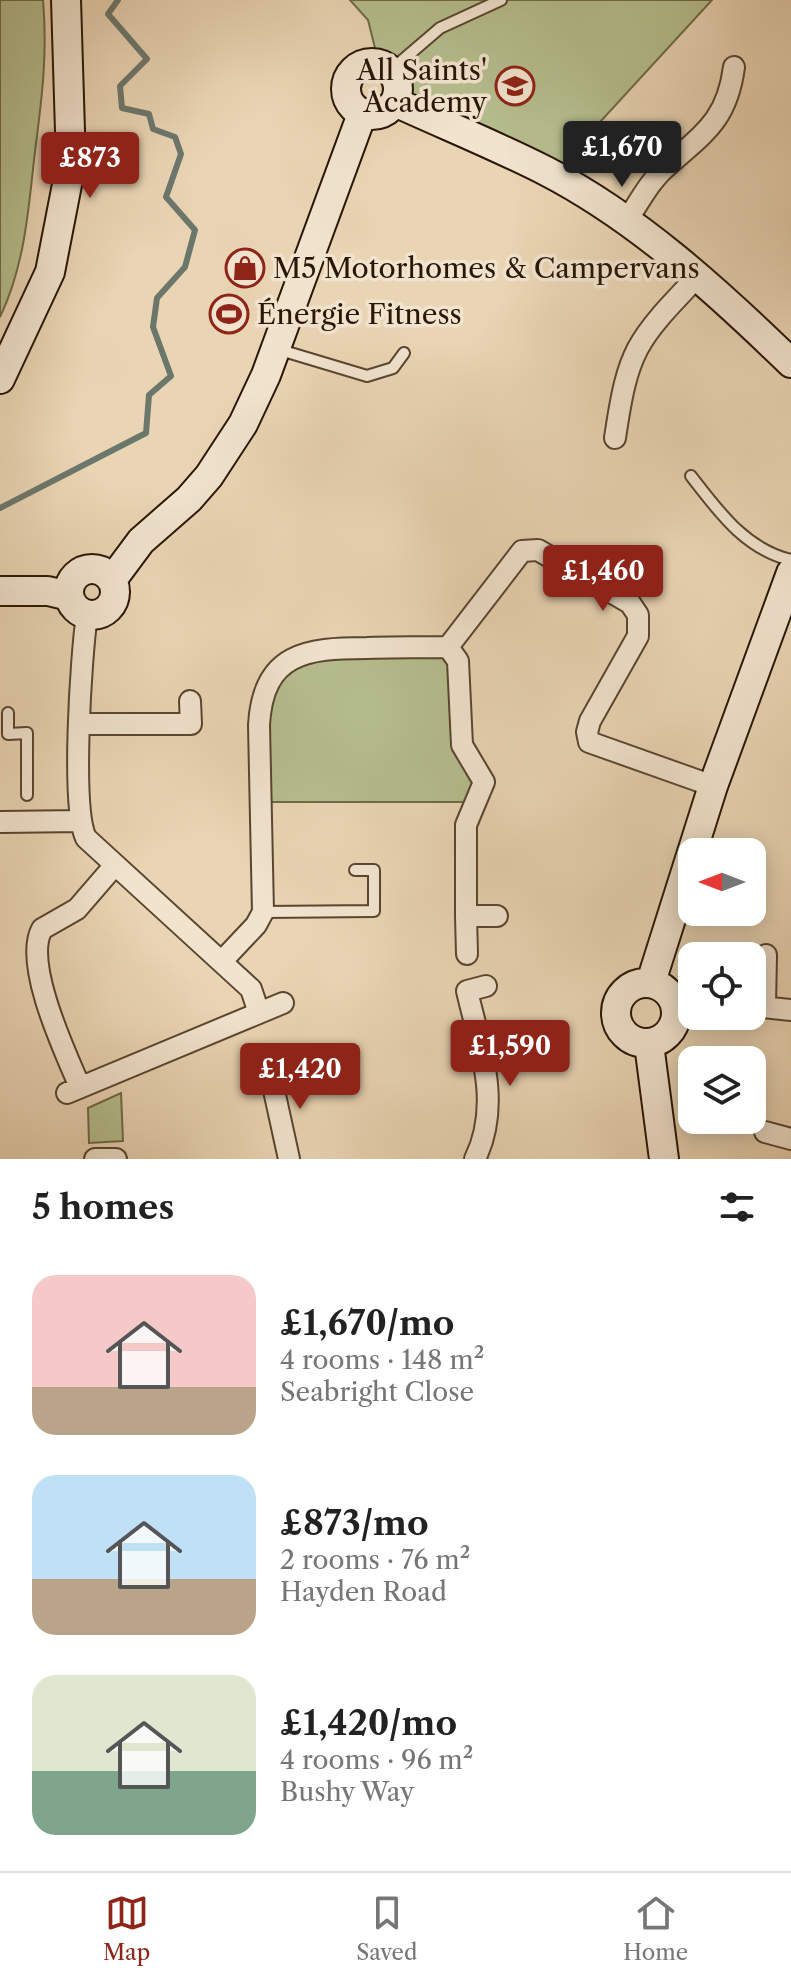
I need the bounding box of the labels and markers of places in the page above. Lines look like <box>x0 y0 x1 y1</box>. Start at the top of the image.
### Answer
place label: All Saints' Academy <box>356 53 487 119</box>
school or university icon: All Saints' Academy <box>494 65 536 107</box>
pin: £1,670 <box>557 121 687 189</box>
pin: £873 <box>43 132 137 200</box>
shop icon: M5 Motorhomes & Campervans <box>224 247 266 289</box>
place label: M5 Motorhomes & Campervans <box>273 251 700 285</box>
sports icon: Énergie Fitness <box>208 293 250 335</box>
place label: Énergie Fitness <box>257 297 462 331</box>
pin: £1,460 <box>538 545 668 613</box>
pin: £1,590 <box>445 1020 575 1088</box>
pin: £1,420 <box>235 1043 365 1111</box>

